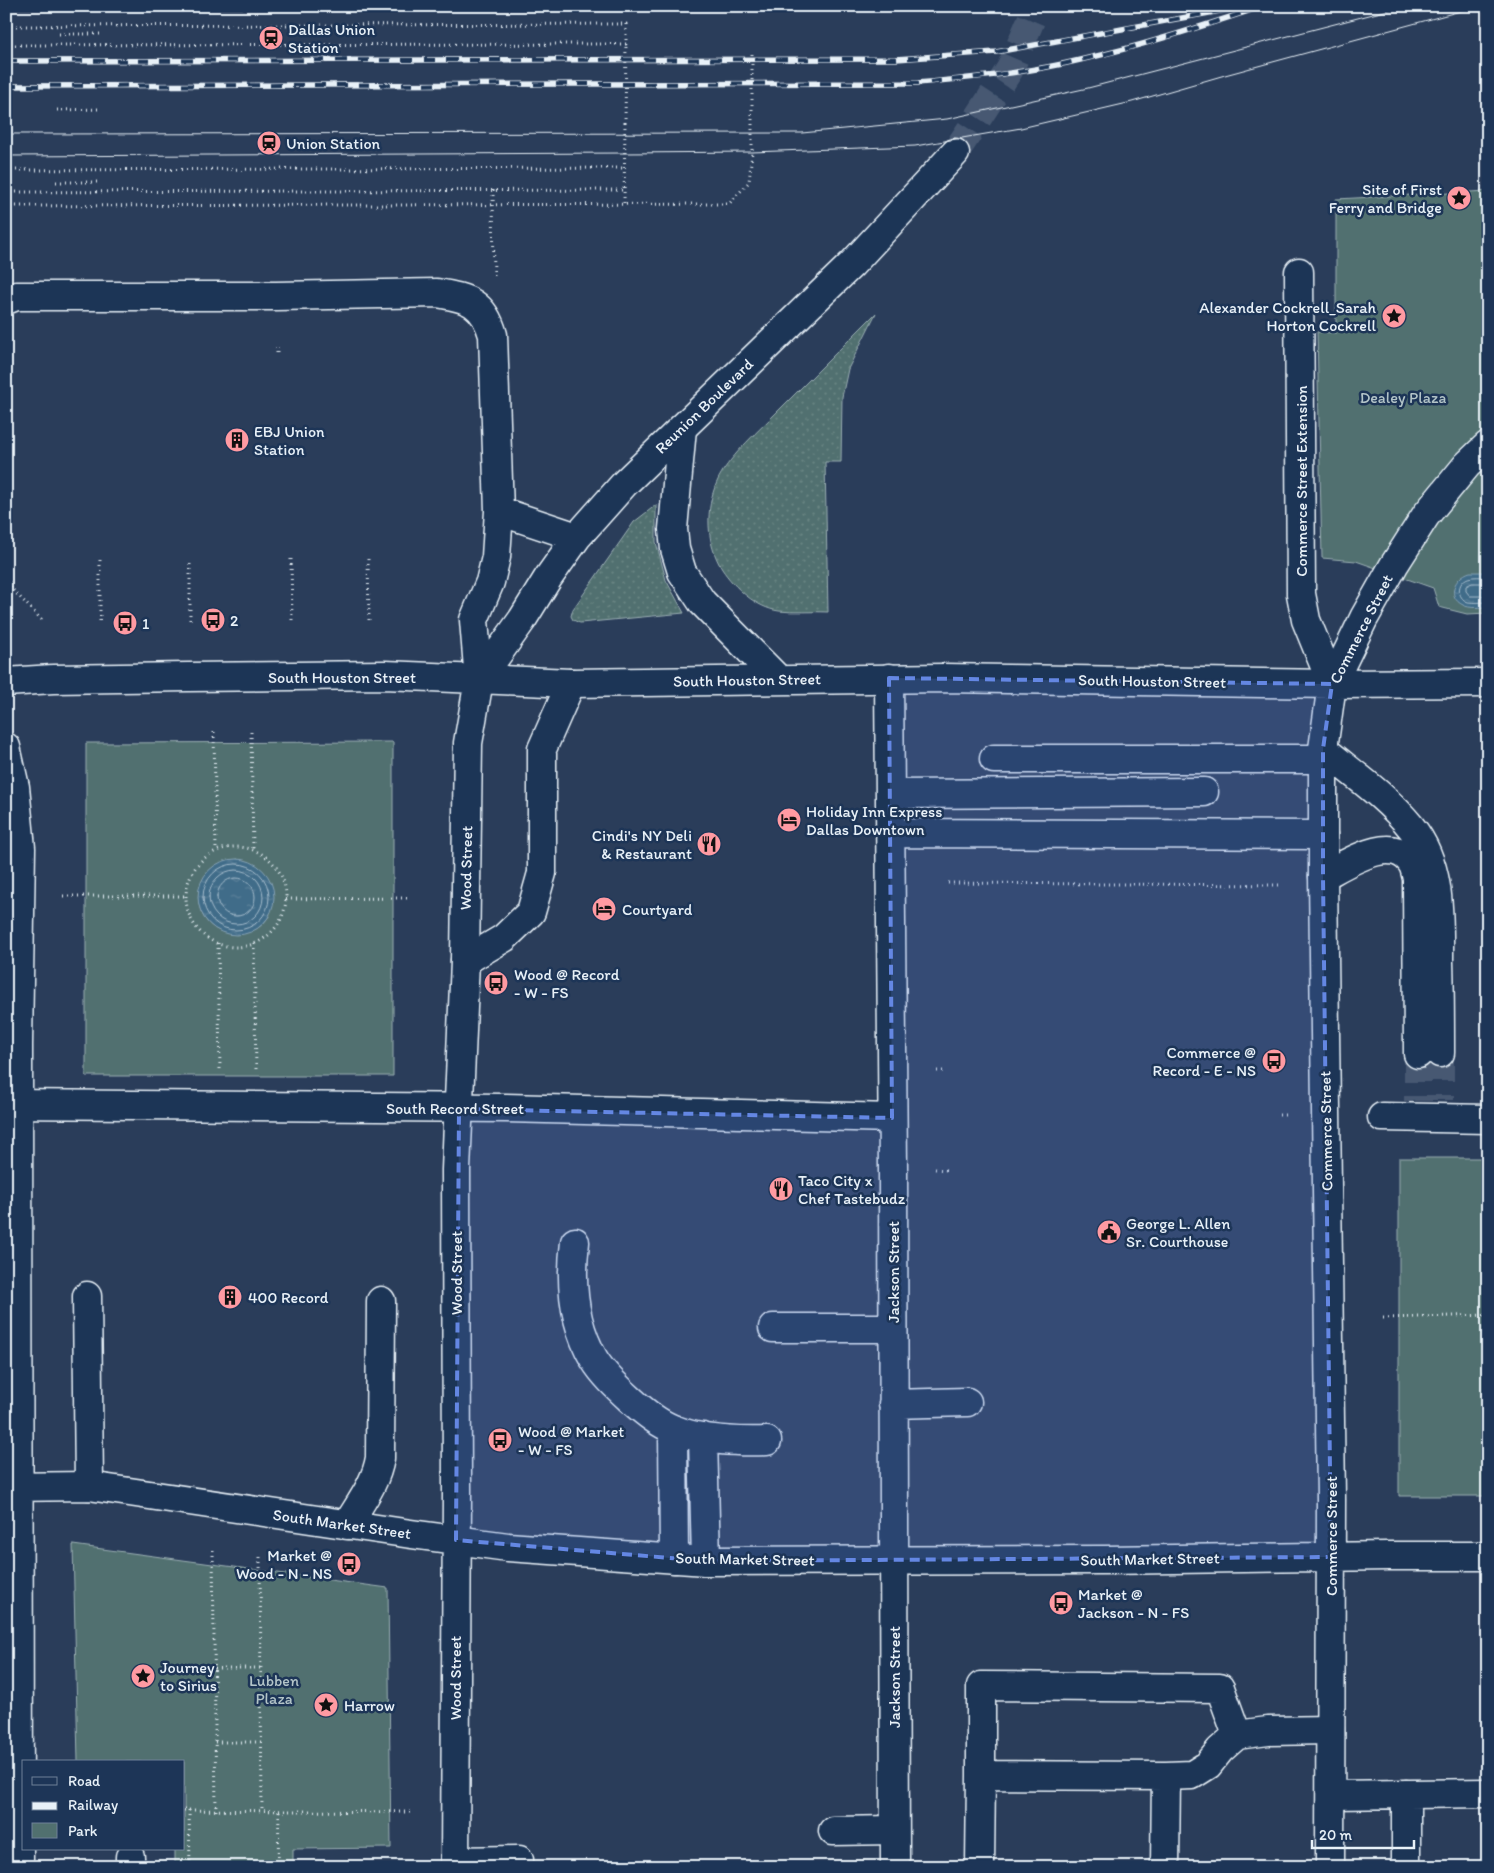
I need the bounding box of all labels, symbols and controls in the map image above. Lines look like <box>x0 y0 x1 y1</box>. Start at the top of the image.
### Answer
place label: Dallas Union Station <box>288 20 376 57</box>
station icon: Dallas Union Station <box>258 25 284 51</box>
station icon: Union Station <box>256 130 282 156</box>
place label: Union Station <box>286 134 381 153</box>
place label: Site of First Ferry and Bridge <box>1329 180 1442 217</box>
place icon: Site of First Ferry and Bridge <box>1446 185 1472 211</box>
place label: Alexander Cockrell_Sarah Horton Cockrell <box>1199 298 1376 335</box>
place icon: Alexander Cockrell_Sarah Horton Cockrell <box>1381 303 1407 329</box>
street label: Reunion Boulevard <box>651 354 757 458</box>
street label: Commerce Street Extension <box>1292 385 1311 577</box>
park label: Dealey Plaza <box>1360 388 1446 407</box>
place label: EBJ Union Station <box>254 422 325 459</box>
building icon: EBJ Union Station <box>224 427 250 453</box>
street label: Commerce Street <box>1325 571 1397 687</box>
bus stop icon: 2 <box>200 607 226 633</box>
bus stop icon: 1 <box>112 610 138 636</box>
place label: 2 <box>230 611 239 630</box>
place label: 1 <box>142 614 150 633</box>
street label: South Houston Street <box>268 668 416 687</box>
street label: South Houston Street <box>673 669 821 691</box>
street label: South Houston Street <box>1078 670 1226 692</box>
place label: Holiday Inn Express Dallas Downtown <box>806 802 942 839</box>
hotel icon: Holiday Inn Express Dallas Downtown <box>776 807 802 833</box>
street label: Wood Street <box>456 826 476 910</box>
place label: Cindi's NY Deli & Restaurant <box>592 826 692 863</box>
restaurant icon: Cindi's NY Deli & Restaurant <box>696 831 722 857</box>
hotel icon: Courtyard <box>591 896 617 922</box>
place label: Courtyard <box>622 900 693 919</box>
place label: Wood @ Record - W - FS <box>514 965 620 1002</box>
bus stop icon: Wood @ Record - W - FS <box>483 970 509 996</box>
place label: Commerce @ Record - E - NS <box>1153 1043 1256 1080</box>
bus stop icon: Commerce @ Record - E - NS <box>1261 1048 1287 1074</box>
street label: Commerce Street <box>1315 1071 1337 1191</box>
street label: South Record Street <box>386 1099 524 1118</box>
place label: Taco City x Chef Tastebudz <box>798 1171 906 1208</box>
restaurant icon: Taco City x Chef Tastebudz <box>768 1176 794 1202</box>
place label: George L. Allen Sr. Courthouse <box>1126 1214 1230 1251</box>
public building icon: George L. Allen Sr. Courthouse <box>1096 1219 1122 1245</box>
street label: Jackson Street <box>884 1221 903 1323</box>
street label: Wood Street <box>447 1231 466 1315</box>
building icon: 400 Record <box>217 1284 243 1310</box>
place label: 400 Record <box>248 1288 329 1307</box>
place label: Wood @ Market - W - FS <box>518 1422 624 1459</box>
bus stop icon: Wood @ Market - W - FS <box>487 1427 513 1453</box>
street label: Commerce Street <box>1322 1476 1341 1596</box>
street label: South Market Street <box>272 1505 412 1543</box>
place label: Market @ Wood - N - NS <box>236 1546 332 1583</box>
street label: South Market Street <box>675 1548 815 1570</box>
street label: South Market Street <box>1080 1548 1220 1570</box>
bus stop icon: Market @ Wood - N - NS <box>336 1551 362 1577</box>
place label: Market @ Jackson - N - FS <box>1078 1585 1189 1622</box>
bus stop icon: Market @ Jackson - N - FS <box>1048 1590 1074 1616</box>
street label: Jackson Street <box>885 1626 904 1728</box>
street label: Wood Street <box>446 1636 465 1720</box>
place label: Journey to Sirius <box>160 1658 217 1695</box>
place icon: Journey to Sirius <box>130 1663 156 1689</box>
park label: Lubben Plaza <box>249 1671 299 1708</box>
place icon: Harrow <box>313 1692 339 1718</box>
place label: Harrow <box>344 1696 395 1715</box>
legend <box>22 1760 185 1850</box>
text: Road <box>68 1772 101 1790</box>
text: Railway <box>68 1796 118 1814</box>
scale bar <box>1312 1818 1414 1850</box>
text: Park <box>68 1822 98 1840</box>
text: 20 m <box>1319 1826 1353 1844</box>

